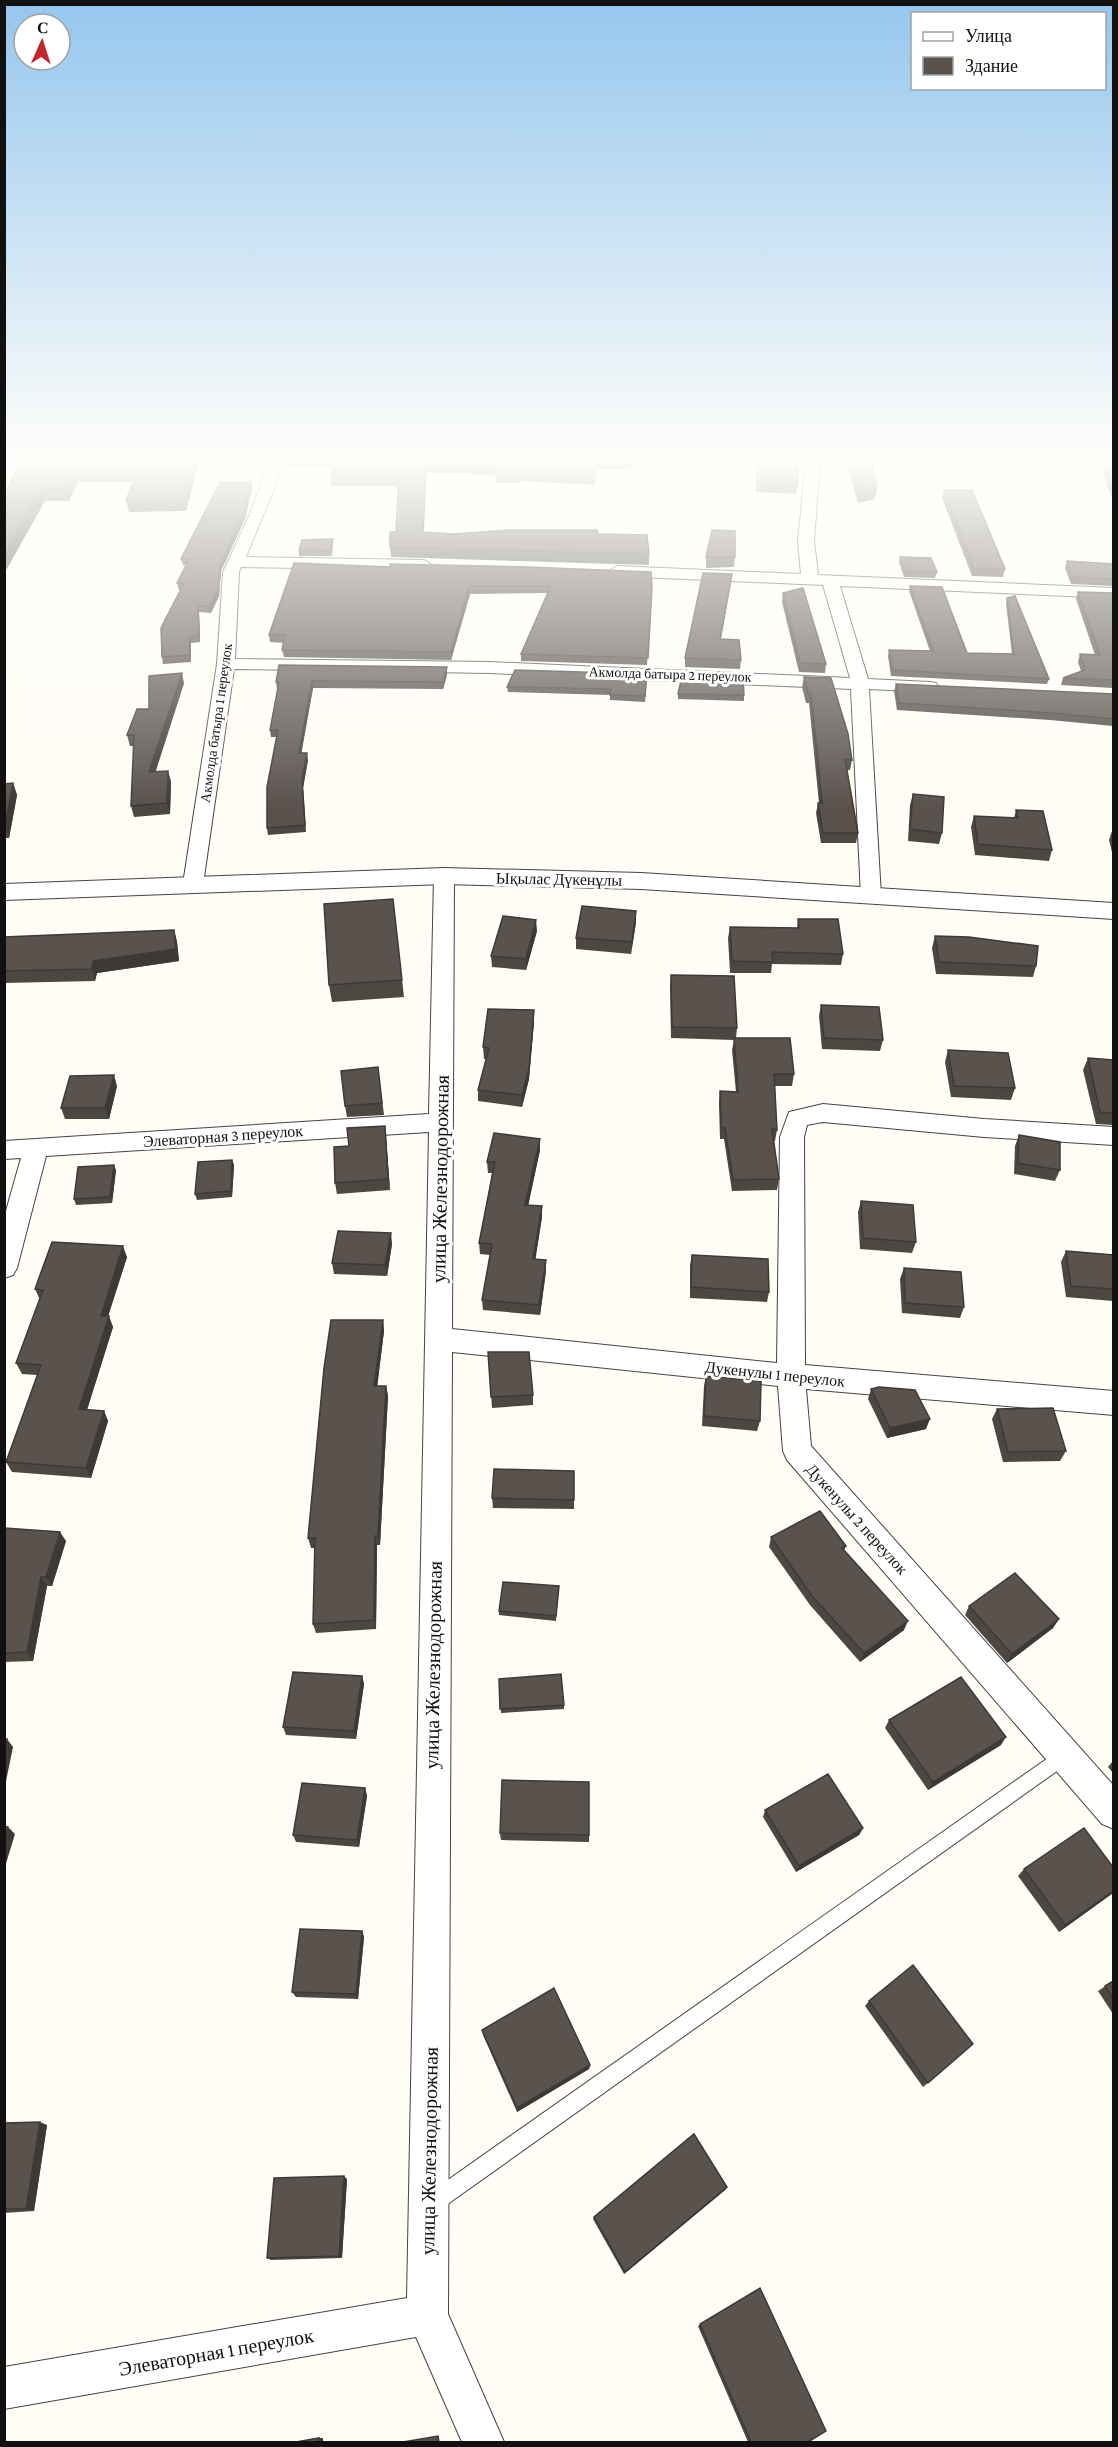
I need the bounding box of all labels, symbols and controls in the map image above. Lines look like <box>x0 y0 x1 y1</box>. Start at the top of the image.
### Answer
north arrow <box>12 12 72 72</box>
legend <box>911 12 1106 90</box>
text: С <box>37 19 49 36</box>
text: Улица <box>965 26 1012 46</box>
text: Здание <box>965 56 1018 76</box>
street label: Акмолда батыра 1 переулок <box>197 642 235 804</box>
street label: Акмолда батыра 2 переулок <box>588 663 752 685</box>
street label: Ықылас Дүкенұлы <box>496 869 623 890</box>
street label: улица Железнодорожная <box>427 1075 454 1283</box>
street label: Элеваторная 3 переулок <box>142 1122 304 1151</box>
street label: Дукенулы 1 переулок <box>704 1358 846 1391</box>
street label: Дукенулы 2 переулок <box>802 1460 911 1579</box>
street label: улица Железнодорожная <box>420 1561 447 1769</box>
street label: улица Железнодорожная <box>416 2047 443 2255</box>
street label: Элеваторная 1 переулок <box>117 2324 316 2381</box>

